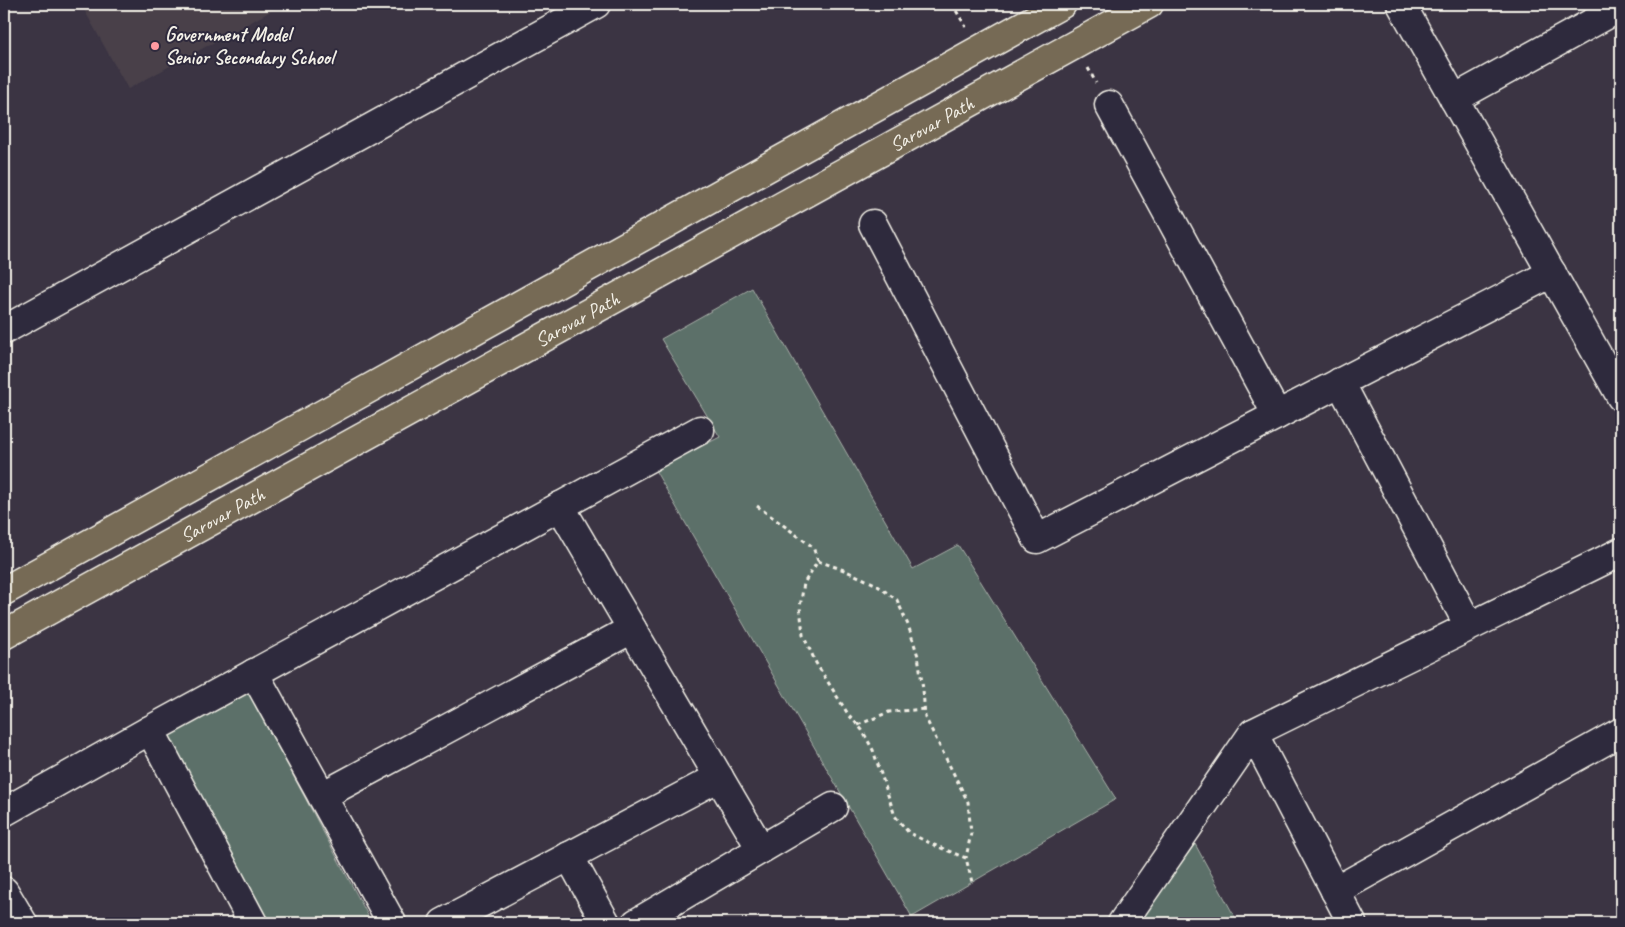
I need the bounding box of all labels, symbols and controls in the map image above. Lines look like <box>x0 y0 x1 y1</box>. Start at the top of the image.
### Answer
place label: Government Model Senior Secondary School <box>165 22 338 70</box>
marker: Government Model Senior Secondary School <box>149 40 161 52</box>
street label: Sarovar Path <box>885 91 979 158</box>
street label: Sarovar Path <box>531 286 624 353</box>
street label: Sarovar Path <box>176 482 270 548</box>

